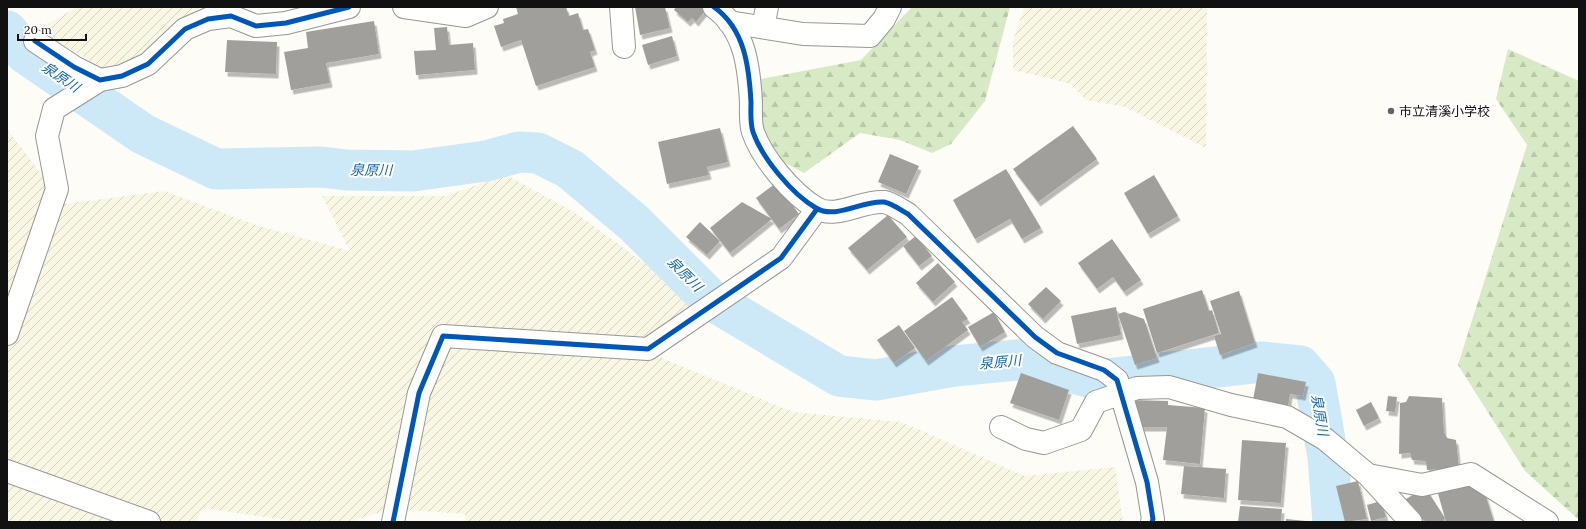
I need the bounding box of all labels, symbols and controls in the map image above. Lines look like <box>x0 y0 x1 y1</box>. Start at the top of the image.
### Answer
scale bar <box>18 16 86 42</box>
text: 20 m <box>24 22 52 37</box>
water label: 泉原川 <box>39 58 85 97</box>
place label: 市立清溪小学校 <box>1399 103 1490 120</box>
marker: 市立清溪小学校 <box>1386 106 1396 116</box>
water label: 泉原川 <box>350 161 394 179</box>
water label: 泉原川 <box>664 253 708 297</box>
water label: 泉原川 <box>978 351 1024 373</box>
water label: 泉原川 <box>1307 393 1333 439</box>

